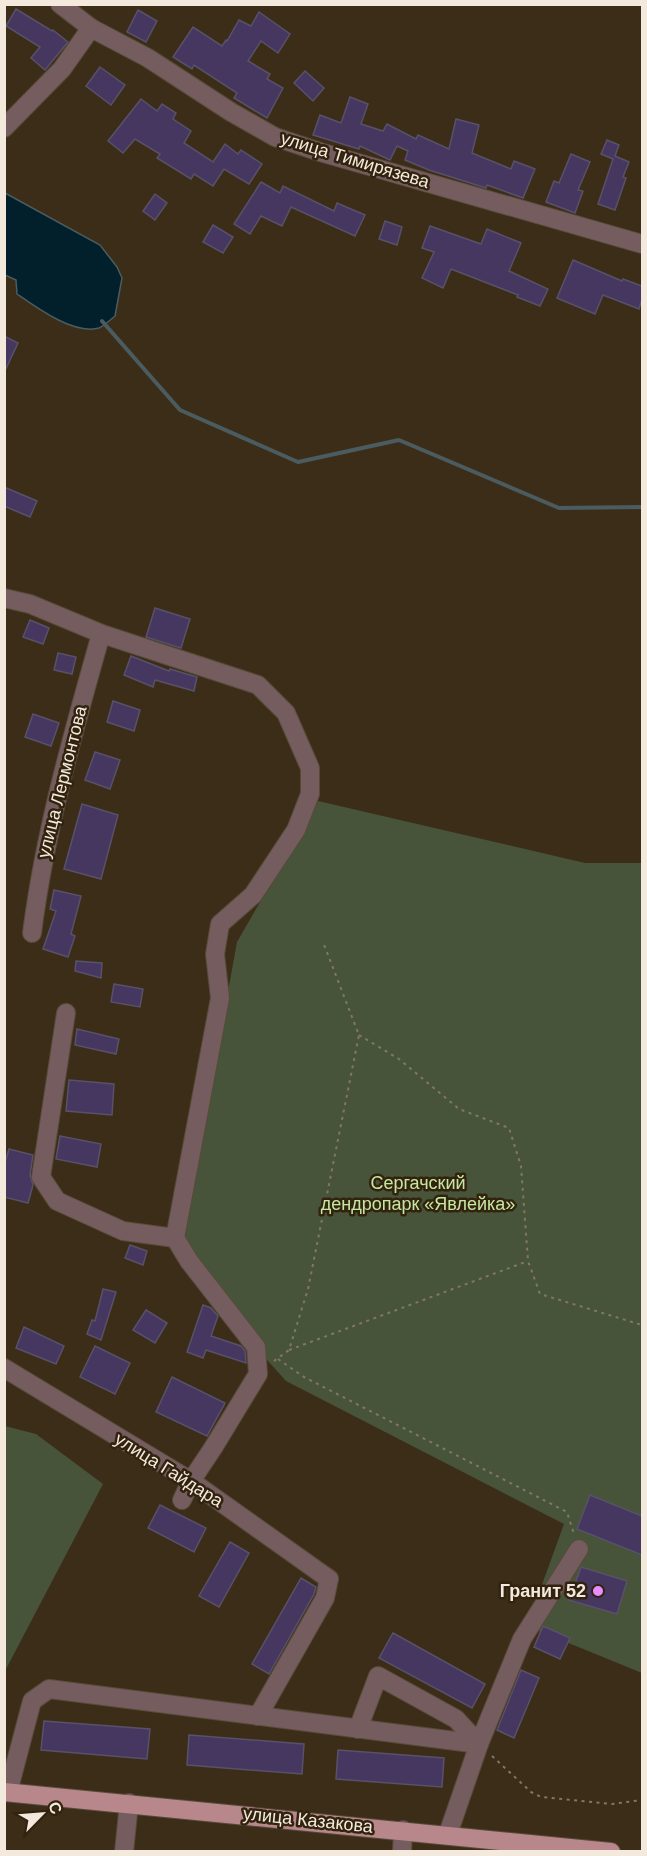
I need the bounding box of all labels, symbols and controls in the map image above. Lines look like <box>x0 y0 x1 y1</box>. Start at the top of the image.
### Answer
street label: улица Тимирязева <box>278 128 433 192</box>
street label: улица Лермонтова <box>33 703 91 860</box>
park label: Сергачский дендропарк «Явлейка» <box>321 1173 515 1214</box>
street label: улица Гайдара <box>111 1429 228 1512</box>
place label: Гранит 52 <box>500 1581 586 1601</box>
marker: Гранит 52 <box>591 1584 605 1598</box>
north arrow <box>12 1784 72 1844</box>
text: С <box>45 1799 65 1817</box>
street label: улица Казакова <box>242 1803 375 1837</box>

